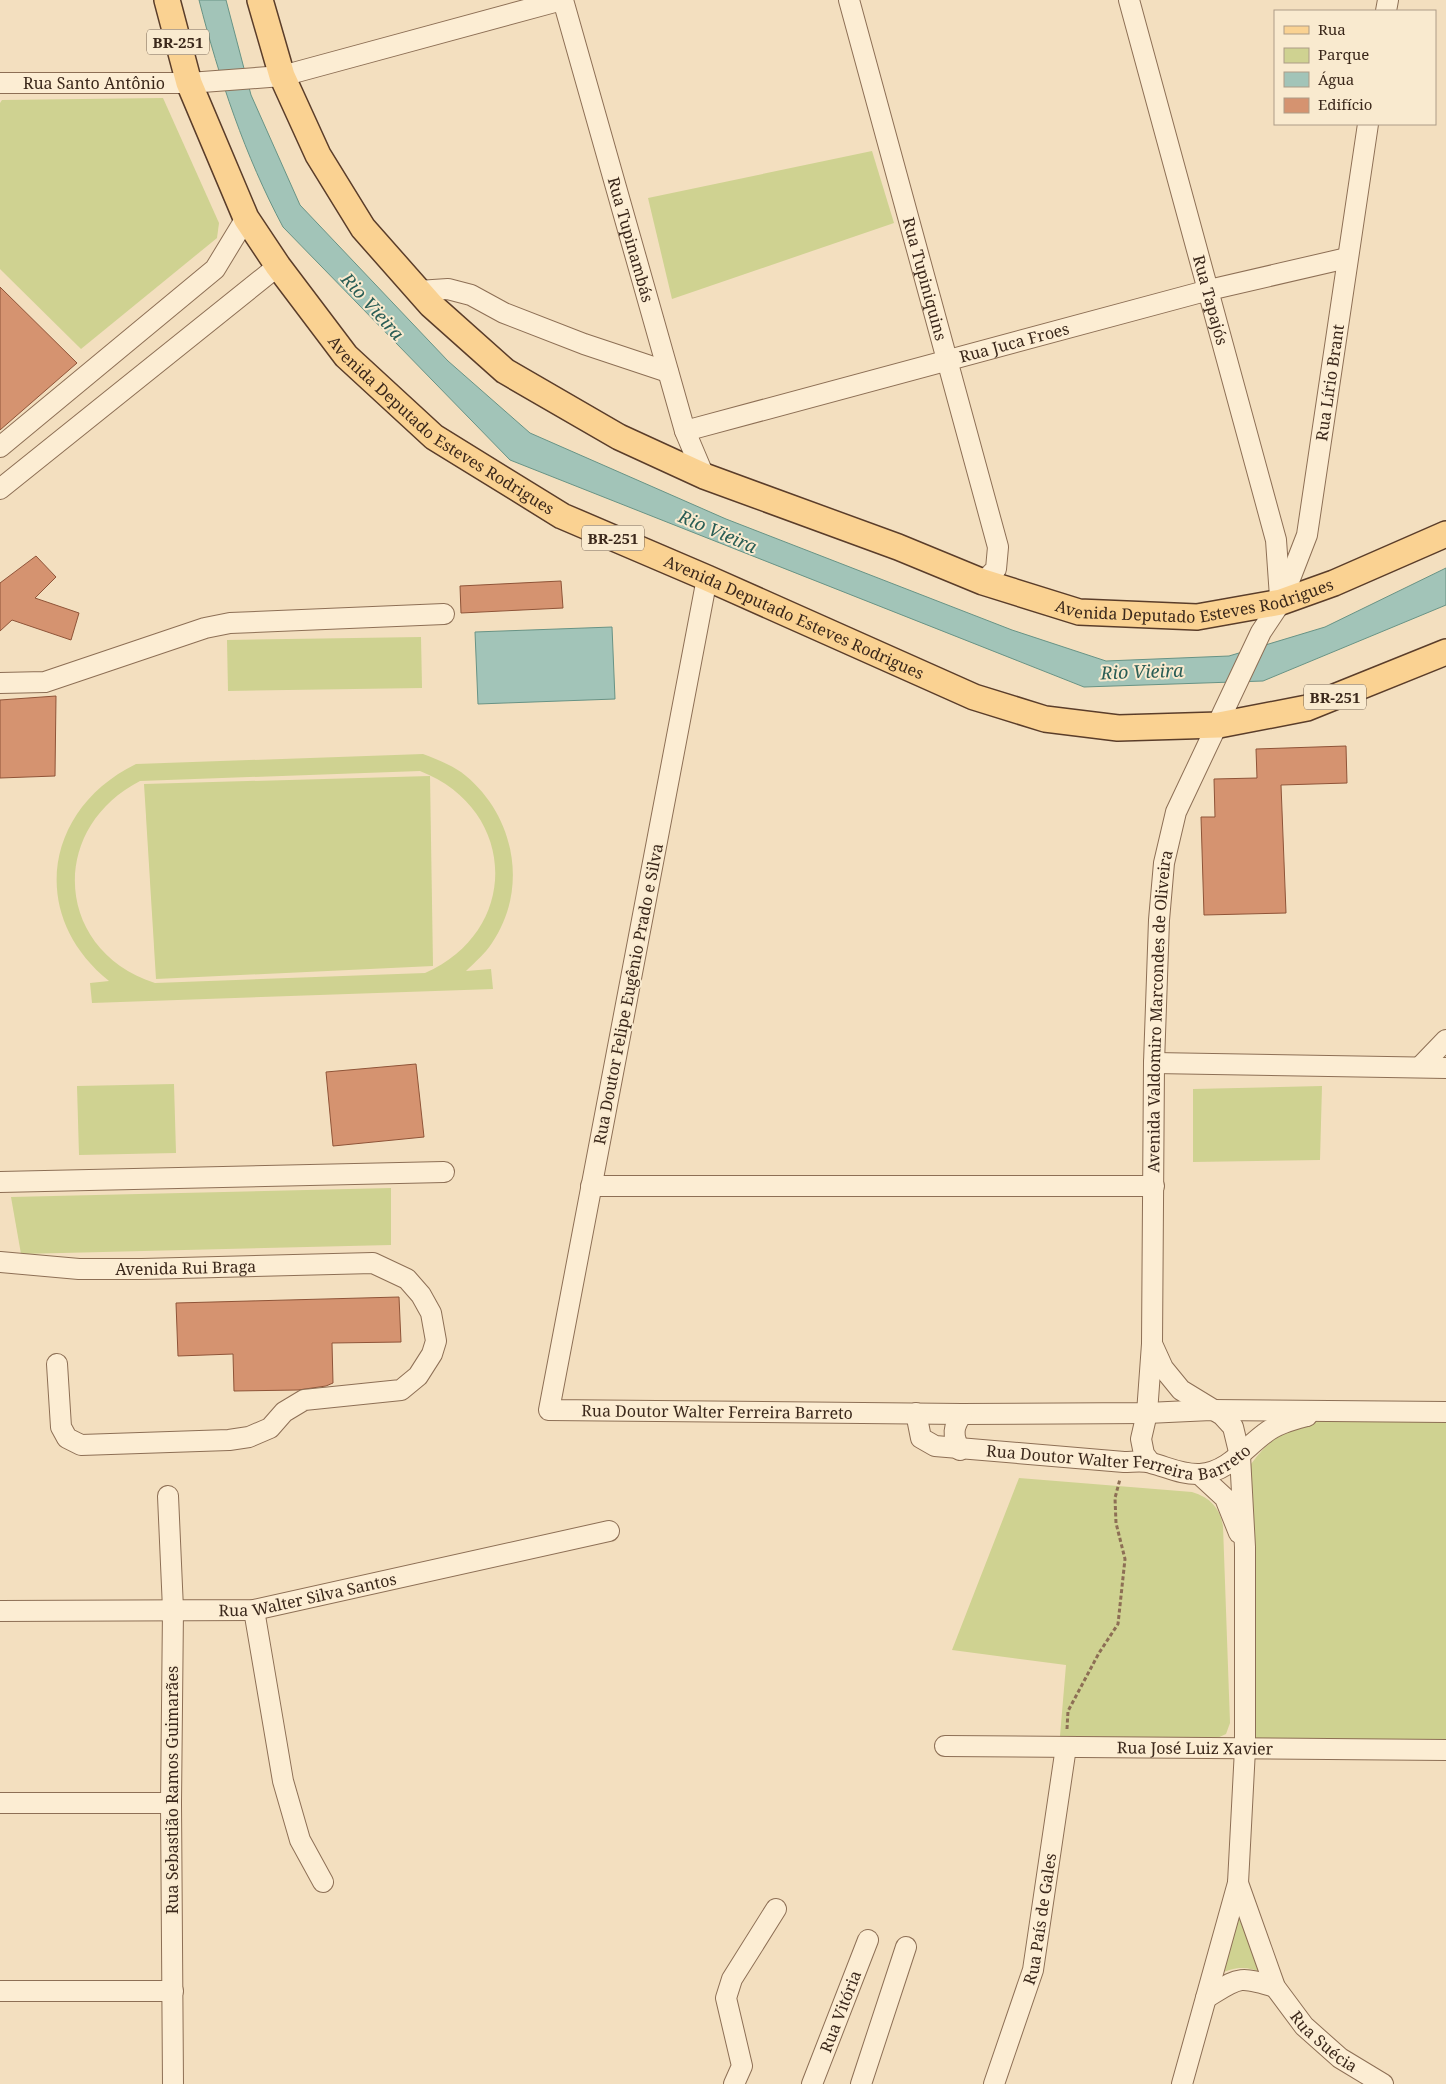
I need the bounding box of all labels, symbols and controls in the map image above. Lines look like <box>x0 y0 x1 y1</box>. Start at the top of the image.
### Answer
legend <box>1274 10 1436 125</box>
text: Rua <box>1318 19 1346 39</box>
road number: BR-251 <box>147 30 209 54</box>
text: Parque <box>1318 44 1369 64</box>
text: Água <box>1318 69 1354 89</box>
street label: Rua Santo Antônio <box>23 72 165 94</box>
text: Edifício <box>1318 94 1373 114</box>
street label: Rua Tupinambás <box>603 174 659 305</box>
street label: Rua Tupiniquins <box>898 215 952 343</box>
street label: Rua Tapajós <box>1188 253 1233 348</box>
water label: Rio Vieira <box>336 266 410 345</box>
street label: Rua Juca Froes <box>957 317 1072 368</box>
street label: Rua Lírio Brant <box>1310 322 1349 442</box>
street label: Avenida Deputado Esteves Rodrigues <box>323 331 559 520</box>
water label: Rio Vieira <box>674 503 761 558</box>
road number: BR-251 <box>582 526 644 550</box>
street label: Avenida Deputado Esteves Rodrigues <box>661 550 927 684</box>
street label: Avenida Deputado Esteves Rodrigues <box>1053 573 1336 628</box>
water label: Rio Vieira <box>1099 658 1184 684</box>
road number: BR-251 <box>1304 684 1366 710</box>
street label: Rua Doutor Felipe Eugênio Prado e Silva <box>588 842 668 1146</box>
street label: Avenida Valdomiro Marcondes de Oliveira <box>1142 848 1178 1173</box>
street label: Avenida Rui Braga <box>115 1255 256 1280</box>
street label: Rua Doutor Walter Ferreira Barreto <box>581 1399 853 1424</box>
street label: Rua Doutor Walter Ferreira Barreto <box>985 1439 1255 1485</box>
street label: Rua Walter Silva Santos <box>219 1568 398 1621</box>
street label: Rua Sebastião Ramos Guimarães <box>161 1666 183 1914</box>
street label: Rua José Luiz Xavier <box>1117 1736 1274 1760</box>
street label: Rua País de Gales <box>1018 1852 1061 1988</box>
street label: Rua Vitória <box>814 1967 866 2056</box>
street label: Rua Suécia <box>1285 2006 1362 2077</box>

